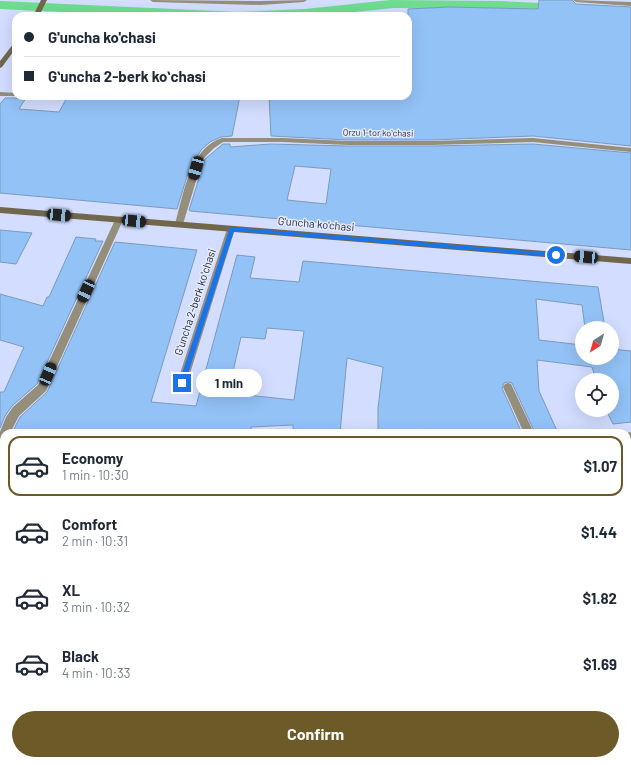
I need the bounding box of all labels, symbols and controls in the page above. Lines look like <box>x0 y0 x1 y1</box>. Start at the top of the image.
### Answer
text: G'uncha ko'chasi <box>48 28 156 46</box>
text: Gʻuncha 2-berk koʻchasi <box>48 67 206 85</box>
street label: Orzu 1-tor koʻchasi <box>343 126 413 139</box>
car <box>187 155 205 181</box>
car <box>47 208 71 222</box>
car <box>122 214 146 228</box>
street label: G'uncha ko'chasi <box>277 214 355 233</box>
route start <box>547 246 565 264</box>
street label: Gʻuncha 2-berk koʻchasi <box>171 247 218 357</box>
car <box>574 250 598 264</box>
car <box>75 278 97 304</box>
north arrow <box>575 321 619 365</box>
map controls <box>575 321 619 417</box>
car <box>38 361 58 387</box>
callout: 1 min <box>196 369 262 397</box>
button: locate <box>575 373 619 417</box>
route end <box>173 374 191 392</box>
text: 1 min <box>215 375 243 391</box>
icon: car <box>14 448 50 484</box>
text: Economy <box>62 449 123 467</box>
text: $1.07 <box>583 457 617 475</box>
text: 1 min · 10:30 <box>62 467 129 483</box>
icon: car <box>14 514 50 550</box>
text: Comfort <box>62 515 117 533</box>
text: $1.44 <box>581 523 617 541</box>
text: 2 min · 10:31 <box>62 533 128 549</box>
icon: car <box>14 580 50 616</box>
text: XL <box>62 581 80 599</box>
text: $1.82 <box>583 589 617 607</box>
text: 3 min · 10:32 <box>62 599 130 615</box>
icon: car <box>14 646 50 682</box>
text: Black <box>62 647 99 665</box>
text: $1.69 <box>583 655 617 673</box>
text: 4 min · 10:33 <box>62 665 130 681</box>
button: Confirm <box>12 711 619 757</box>

